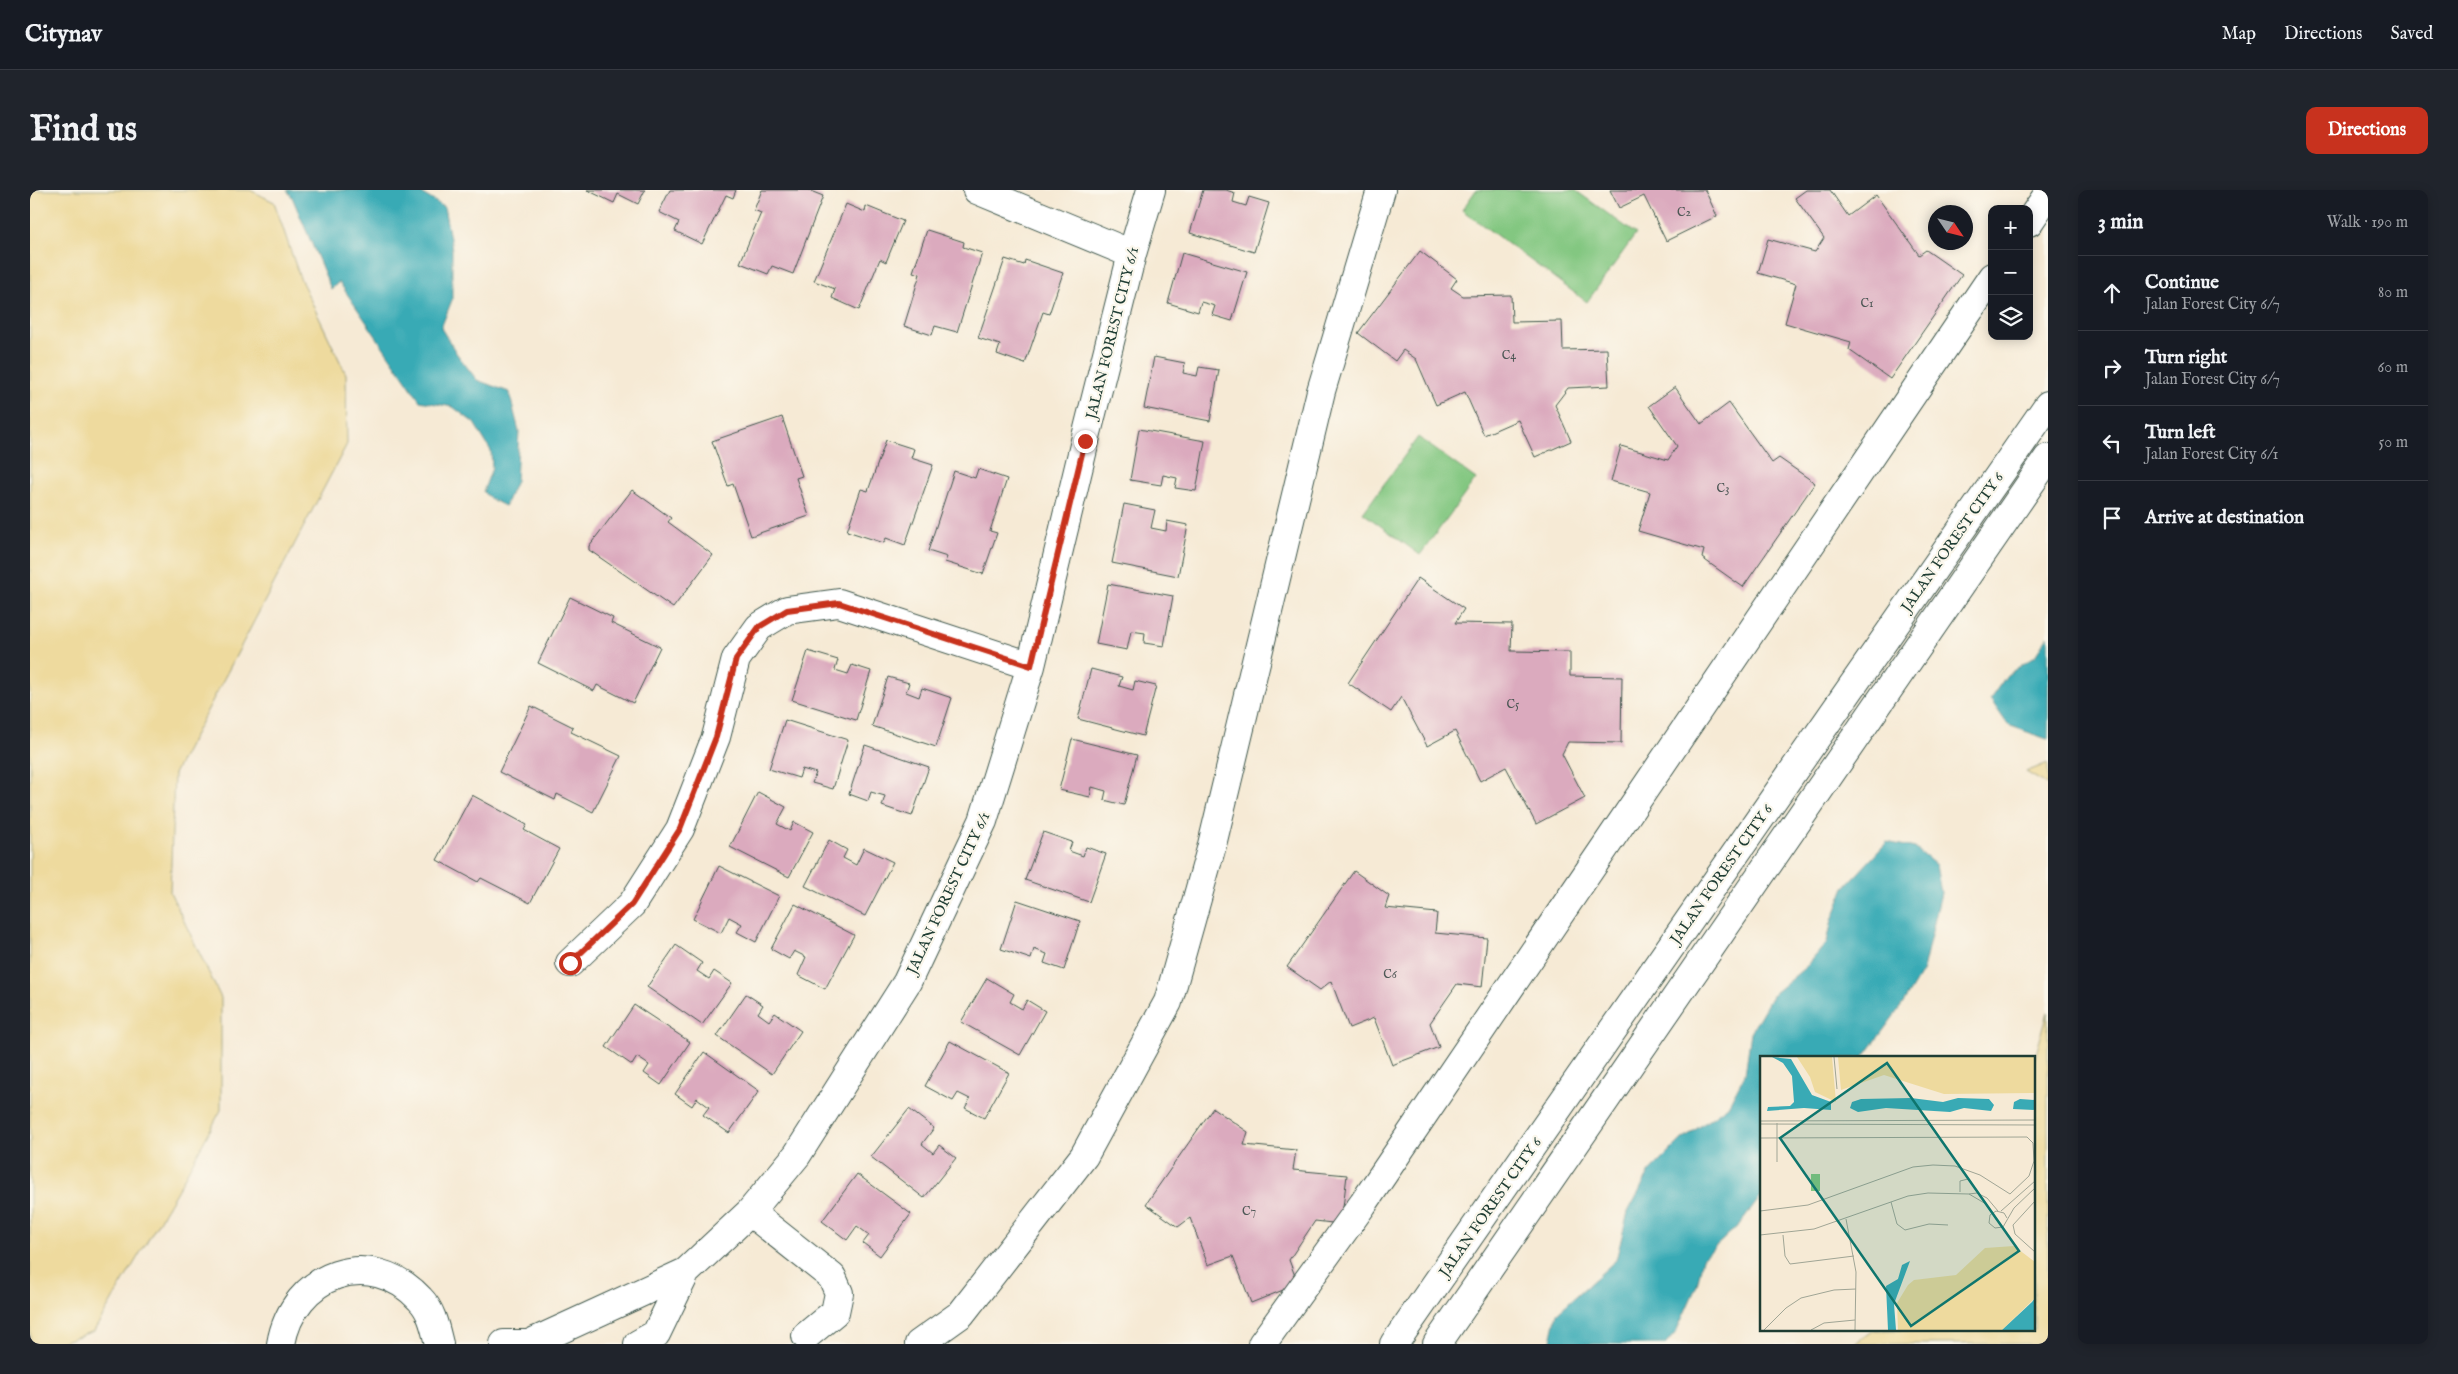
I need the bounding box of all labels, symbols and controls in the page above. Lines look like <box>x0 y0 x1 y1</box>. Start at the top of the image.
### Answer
text: Citynav <box>25 19 102 50</box>
text: Map <box>2222 23 2256 46</box>
text: Directions <box>2284 23 2362 46</box>
text: Saved <box>2390 23 2433 46</box>
button: Directions <box>2306 107 2428 154</box>
text: Find us <box>30 108 137 153</box>
house number: C2 <box>1677 205 1691 220</box>
north arrow <box>1928 205 1973 250</box>
map controls <box>1988 205 2033 340</box>
button: + <box>1988 205 2033 250</box>
text: 3 min <box>2098 209 2143 236</box>
text: Walk · 190 m <box>2327 213 2408 233</box>
street label: JALAN FOREST CITY 6/1 <box>1081 245 1143 423</box>
button: − <box>1988 250 2033 295</box>
text: Continue <box>2145 271 2219 295</box>
icon: ahead <box>2098 279 2126 307</box>
text: 80 m <box>2378 283 2408 303</box>
button: layers <box>1988 295 2033 340</box>
text: Jalan Forest City 6/7 <box>2145 295 2280 315</box>
house number: C1 <box>1860 296 1874 311</box>
text: Turn right <box>2145 346 2227 370</box>
house number: C4 <box>1502 348 1516 363</box>
icon: right <box>2098 354 2126 382</box>
text: 60 m <box>2378 358 2408 378</box>
text: Jalan Forest City 6/7 <box>2145 370 2280 390</box>
text: Turn left <box>2145 421 2216 445</box>
icon: left <box>2098 429 2126 457</box>
route end <box>1074 430 1097 453</box>
text: 50 m <box>2379 433 2408 453</box>
text: Jalan Forest City 6/1 <box>2145 445 2278 465</box>
street label: JALAN FOREST CITY 6 <box>1896 468 2008 617</box>
house number: C3 <box>1716 481 1730 496</box>
icon: arrive <box>2098 504 2126 532</box>
text: Arrive at destination <box>2145 506 2304 530</box>
house number: C5 <box>1507 697 1520 712</box>
street label: JALAN FOREST CITY 6 <box>1665 800 1777 949</box>
street label: JALAN FOREST CITY 6/1 <box>902 809 994 979</box>
route start <box>559 952 582 975</box>
house number: C6 <box>1383 967 1398 982</box>
inset map <box>1760 1056 2036 1332</box>
street label: JALAN FOREST CITY 6 <box>1434 1133 1546 1282</box>
house number: C7 <box>1242 1204 1256 1219</box>

